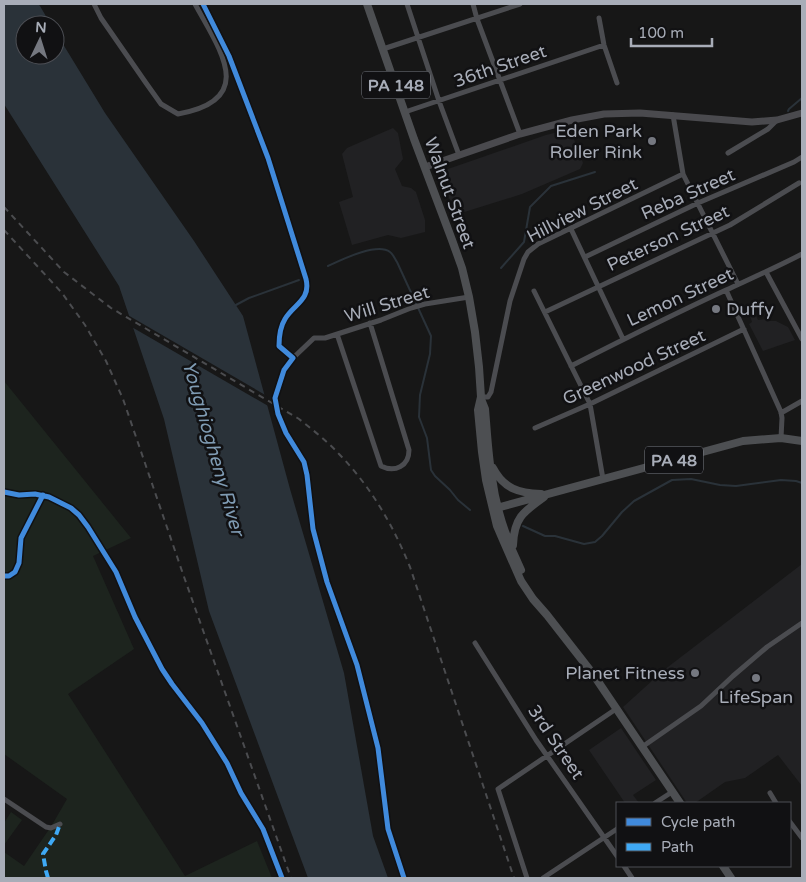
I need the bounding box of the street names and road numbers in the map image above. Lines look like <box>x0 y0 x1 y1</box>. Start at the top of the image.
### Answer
street label: 36th Street <box>451 40 549 92</box>
road number: PA 148 <box>362 72 430 98</box>
street label: Walnut Street <box>420 134 480 252</box>
street label: Reba Street <box>638 163 739 225</box>
street label: Hillview Street <box>523 173 641 247</box>
street label: Peterson Street <box>603 200 733 276</box>
street label: Lemon Street <box>623 263 737 331</box>
street label: Will Street <box>342 281 432 327</box>
street label: Greenwood Street <box>559 324 709 410</box>
road number: PA 48 <box>645 446 703 474</box>
street label: 3rd Street <box>523 700 589 784</box>

